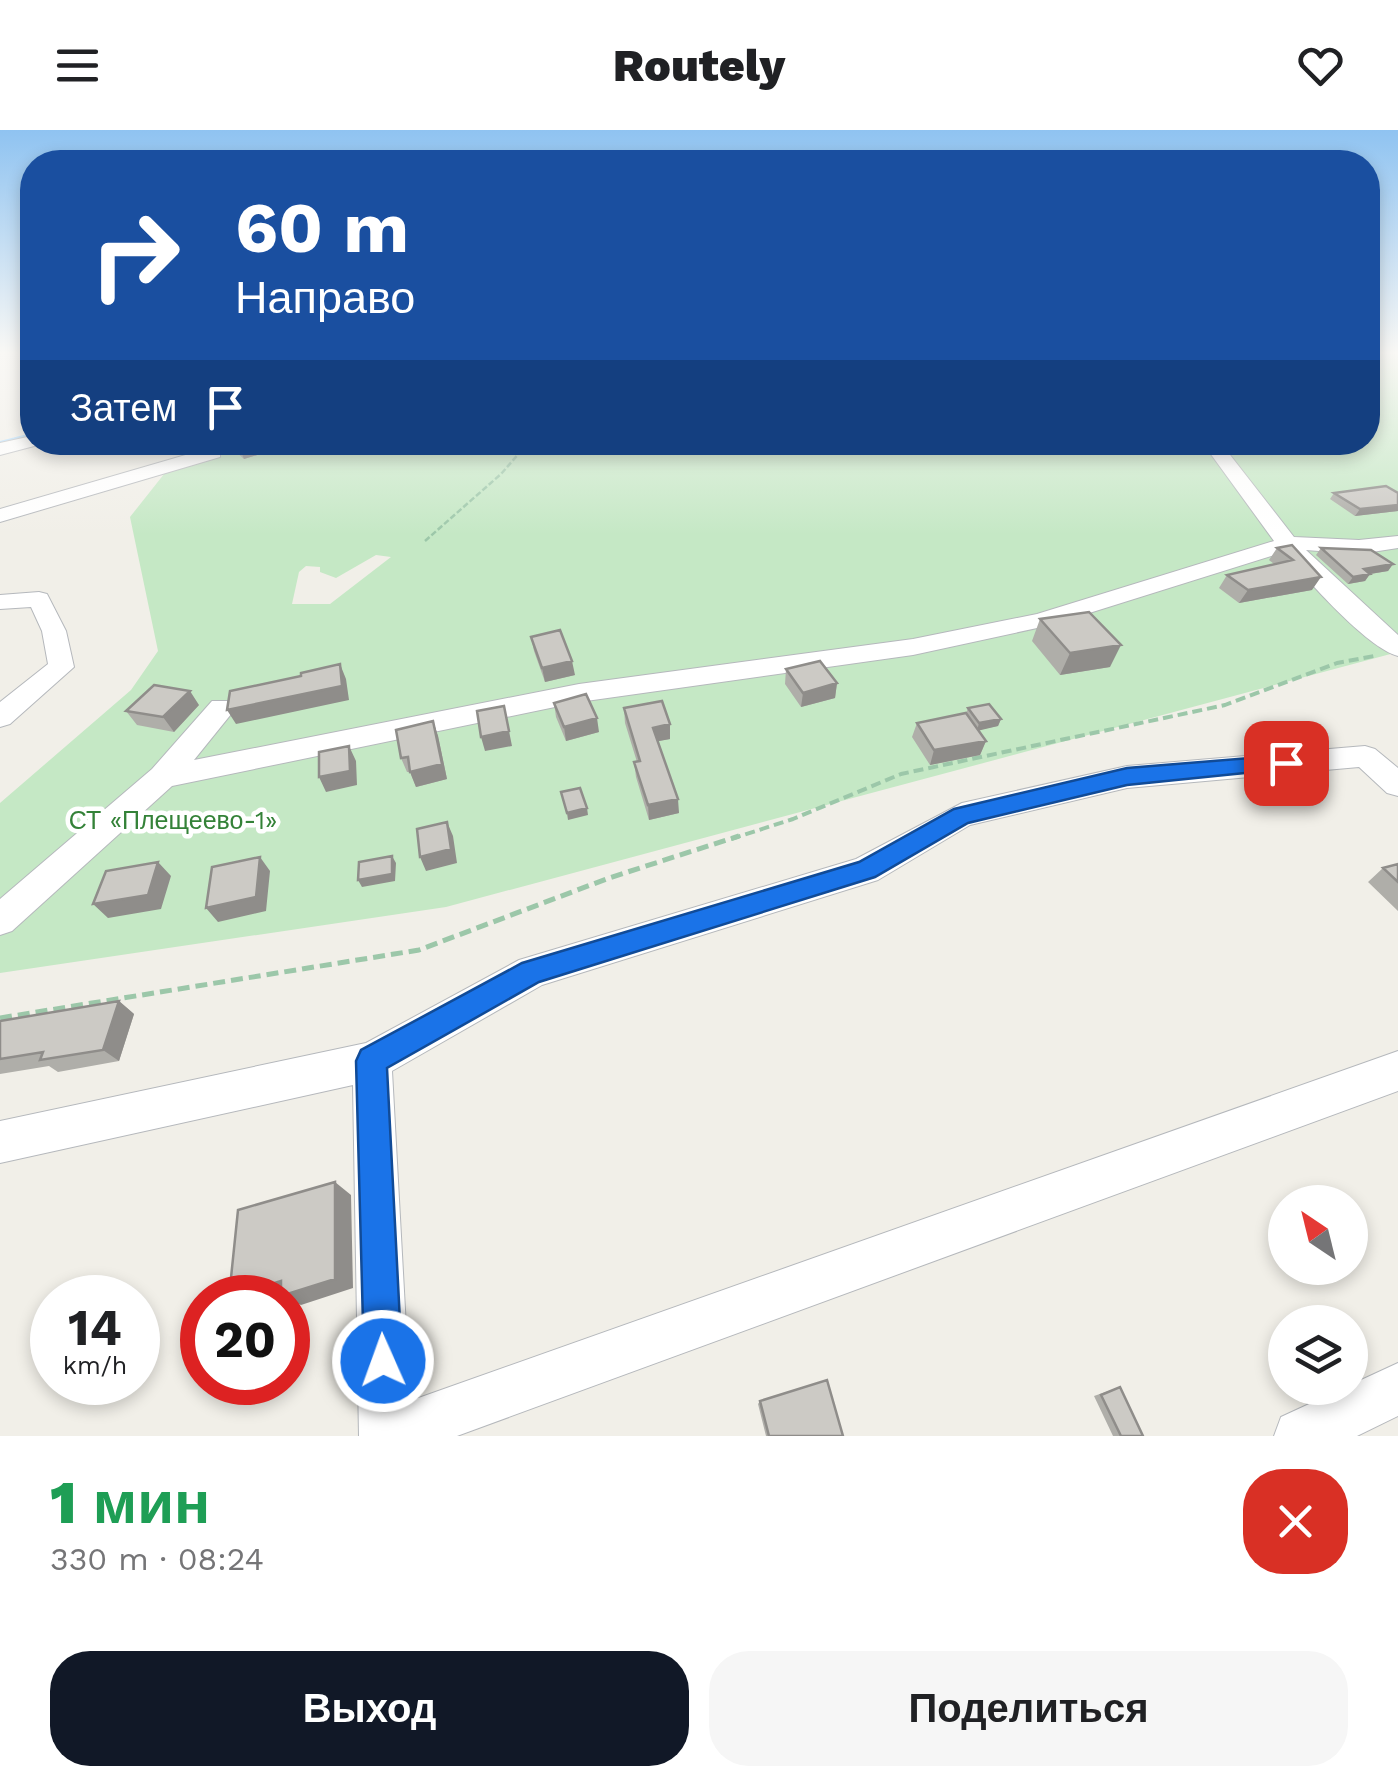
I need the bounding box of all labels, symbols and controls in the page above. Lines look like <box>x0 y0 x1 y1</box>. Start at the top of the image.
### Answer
icon: menu <box>50 38 105 93</box>
icon: heart <box>1293 38 1348 93</box>
text: Routely <box>613 39 785 92</box>
text: 60 m <box>235 187 409 269</box>
icon: right <box>70 190 200 320</box>
text: Направо <box>235 271 415 324</box>
icon: arrive <box>198 380 253 435</box>
text: Затем <box>70 386 178 430</box>
pin <box>1244 721 1329 806</box>
icon: arrive <box>1259 736 1314 791</box>
park label: СТ «Плещеево-1» <box>69 806 277 835</box>
north arrow <box>1268 1185 1368 1285</box>
map controls <box>1268 1185 1368 1405</box>
speed limit sign: 20 <box>180 1275 310 1405</box>
text: 14 <box>68 1298 122 1357</box>
button: layers <box>1268 1305 1368 1405</box>
position arrow <box>331 1309 435 1413</box>
text: km/h <box>63 1351 127 1380</box>
text: 1 мин <box>50 1467 210 1538</box>
button: close <box>1243 1469 1348 1574</box>
text: 330 m · 08:24 <box>50 1540 264 1578</box>
button: Выход <box>50 1651 689 1766</box>
button: Поделиться <box>709 1651 1348 1766</box>

